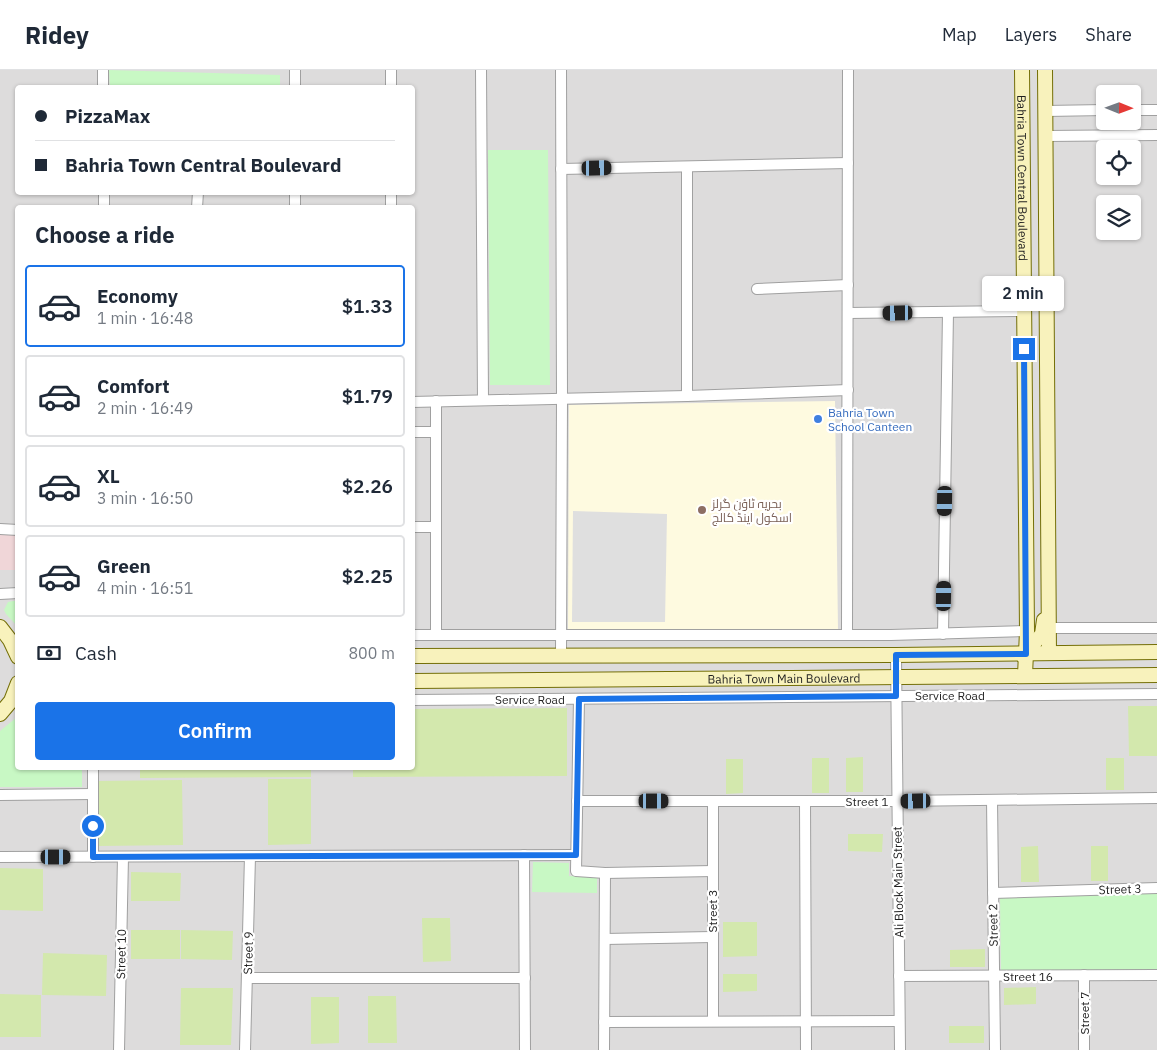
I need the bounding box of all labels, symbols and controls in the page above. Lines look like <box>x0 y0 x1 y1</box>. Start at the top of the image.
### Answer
text: Ridey <box>25 19 89 51</box>
text: Map <box>942 23 977 46</box>
text: Layers <box>1005 23 1057 46</box>
text: Share <box>1085 23 1132 46</box>
north arrow <box>1096 85 1141 130</box>
map controls <box>1096 85 1141 240</box>
street label: Bahria Town Central Boulevard <box>1015 95 1031 261</box>
text: PizzaMax <box>65 104 150 128</box>
button: locate <box>1096 140 1141 185</box>
text: Bahria Town Central Boulevard <box>65 153 341 177</box>
car <box>581 160 612 176</box>
button: layers <box>1096 195 1141 240</box>
text: Choose a ride <box>35 220 175 249</box>
callout: 2 min <box>983 276 1065 312</box>
text: 2 min <box>1002 283 1044 303</box>
icon: car <box>37 284 82 329</box>
text: Economy <box>97 284 178 308</box>
text: $1.33 <box>342 294 393 318</box>
car <box>882 305 913 321</box>
text: 1 min · 16:48 <box>97 308 193 328</box>
route end <box>1013 338 1035 360</box>
icon: car <box>37 374 82 419</box>
text: Comfort <box>97 374 170 398</box>
text: $1.79 <box>342 384 393 408</box>
text: 2 min · 16:49 <box>97 398 193 418</box>
place label: Bahria Town School Canteen <box>828 405 912 434</box>
marker: Bahria Town School Canteen <box>812 413 824 425</box>
icon: car <box>37 464 82 509</box>
text: XL <box>97 464 120 488</box>
text: $2.26 <box>342 474 393 498</box>
car <box>937 486 952 516</box>
text: 3 min · 16:50 <box>97 488 193 508</box>
place label: بحریہ ٹاؤن گرلز اسکول اینڈ کالج <box>711 496 792 526</box>
marker: بحریہ ٹاؤن گرلز اسکول اینڈ کالج <box>696 504 708 516</box>
icon: car <box>37 554 82 599</box>
text: Green <box>97 554 151 578</box>
text: $2.25 <box>342 564 393 588</box>
text: 4 min · 16:51 <box>97 578 193 598</box>
car <box>936 581 951 611</box>
icon: cash <box>35 639 63 667</box>
text: Cash <box>75 641 117 665</box>
text: 800 m <box>348 643 395 663</box>
street label: Bahria Town Main Boulevard <box>707 670 861 686</box>
street label: Service Road <box>915 688 985 703</box>
street label: Service Road <box>495 692 565 707</box>
button: Confirm <box>35 702 395 760</box>
car <box>900 793 931 809</box>
car <box>639 794 669 809</box>
street label: Street 1 <box>846 794 888 809</box>
route start <box>82 815 104 837</box>
street label: Ali Block Main Street <box>890 826 906 938</box>
car <box>41 850 71 865</box>
street label: Street 3 <box>1098 881 1142 897</box>
street label: Street 3 <box>705 890 720 932</box>
street label: Street 2 <box>985 903 1001 947</box>
street label: Street 10 <box>113 929 129 979</box>
street label: Street 9 <box>240 931 256 975</box>
street label: Street 16 <box>1003 969 1053 984</box>
street label: Street 7 <box>1077 992 1092 1034</box>

